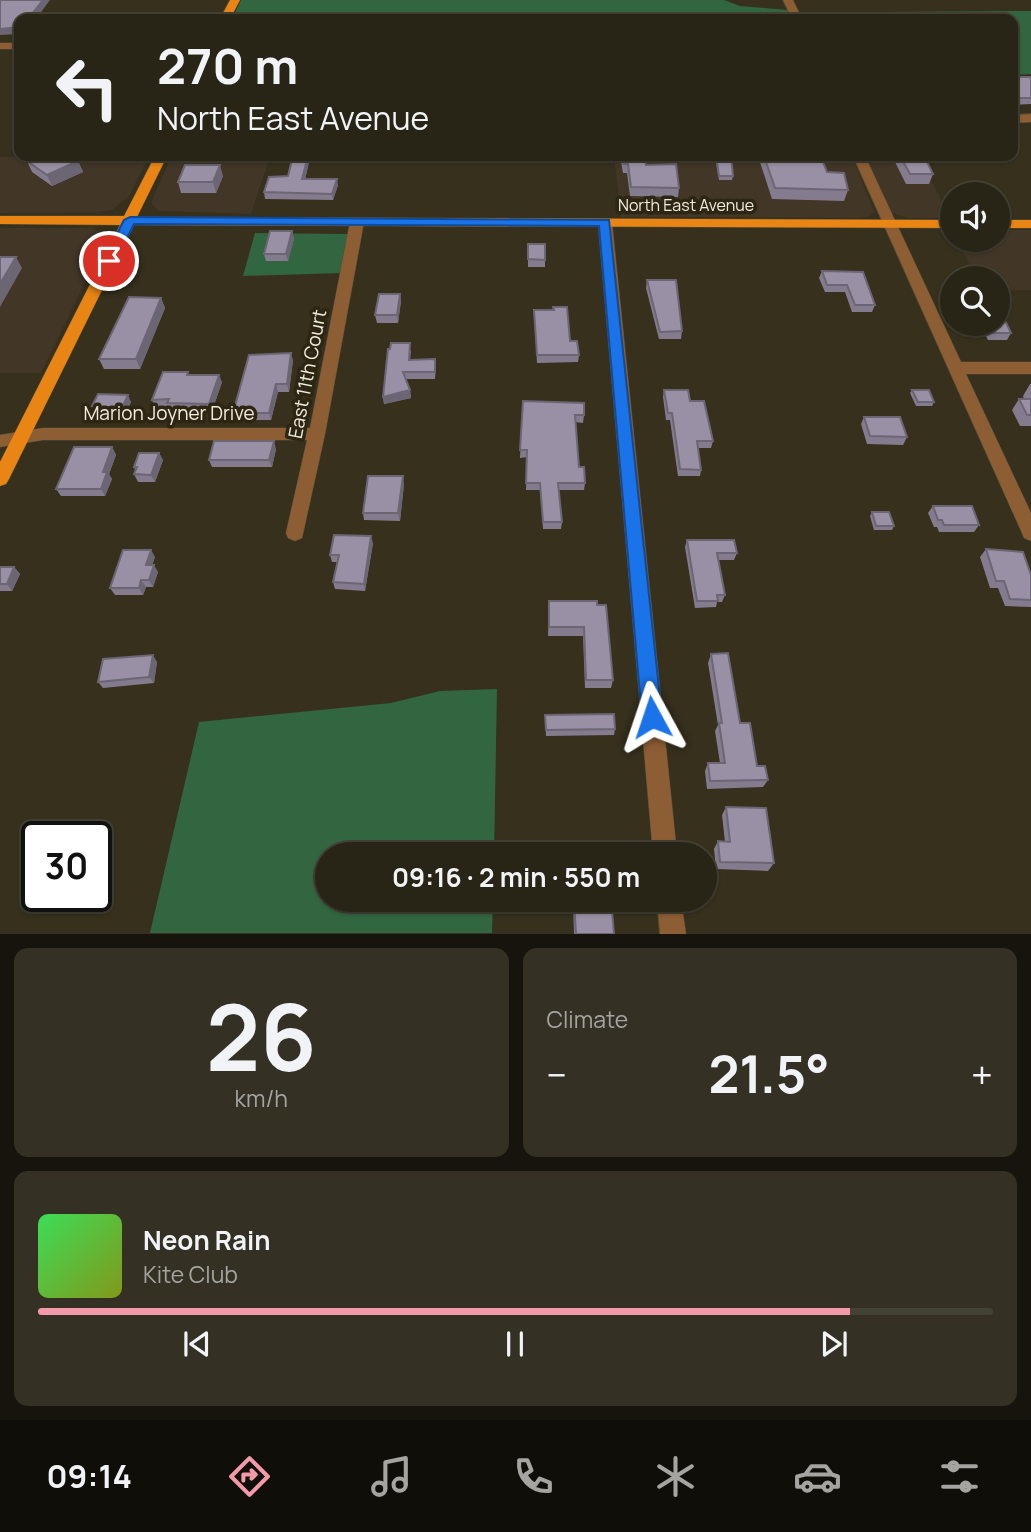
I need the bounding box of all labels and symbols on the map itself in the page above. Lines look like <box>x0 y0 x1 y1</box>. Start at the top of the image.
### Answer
street label: North East Avenue <box>618 194 754 216</box>
pin <box>79 231 139 291</box>
street label: East 11th Court <box>282 307 332 441</box>
street label: Marion Joyner Drive <box>83 400 255 426</box>
position arrow <box>615 680 689 754</box>
speed limit sign: 30 <box>21 821 112 912</box>

